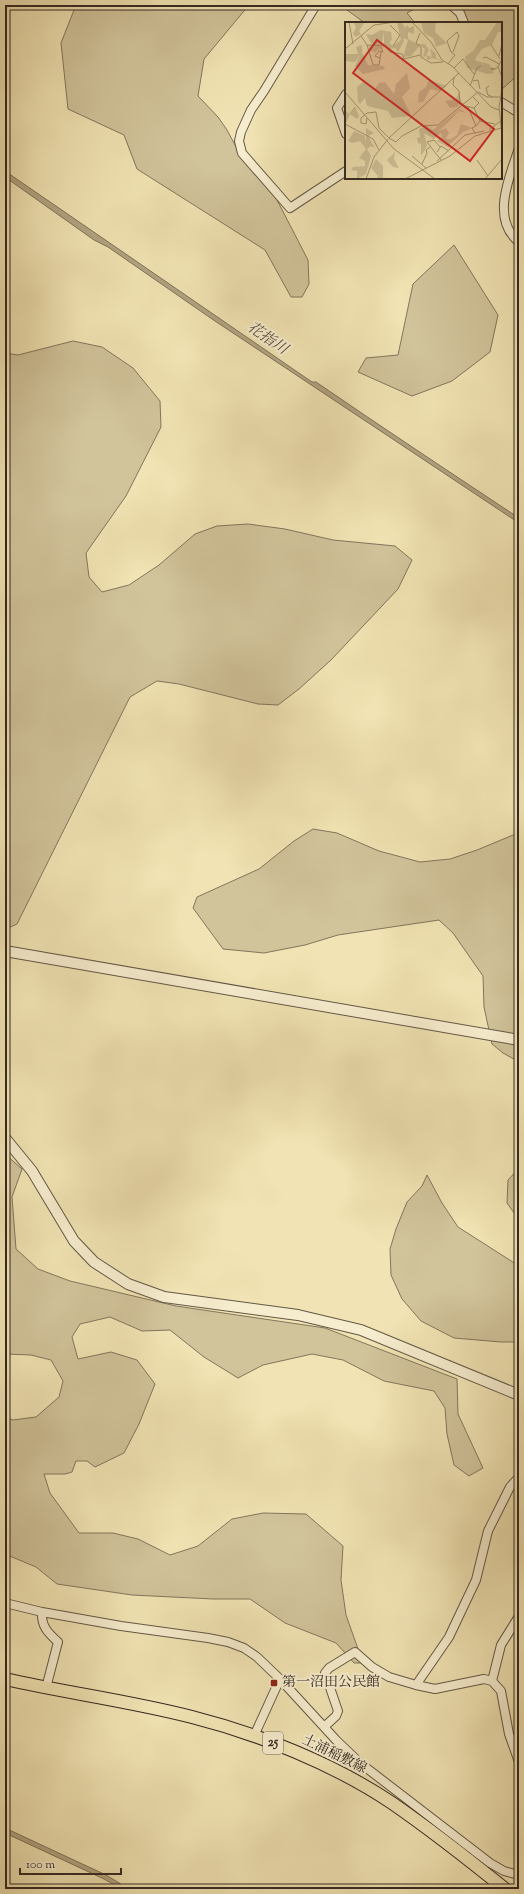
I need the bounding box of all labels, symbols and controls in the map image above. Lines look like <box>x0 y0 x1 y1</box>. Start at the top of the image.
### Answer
inset map <box>345 22 502 179</box>
water label: 花指川 <box>242 318 293 361</box>
place label: 第一沼田公民館 <box>282 1673 380 1693</box>
marker: 第一沼田公民館 <box>269 1678 279 1688</box>
street label: 土浦稲敷線 <box>298 1731 370 1779</box>
road number: 25 <box>263 1732 283 1754</box>
scale bar <box>20 1850 121 1876</box>
text: 100 m <box>26 1856 55 1874</box>

